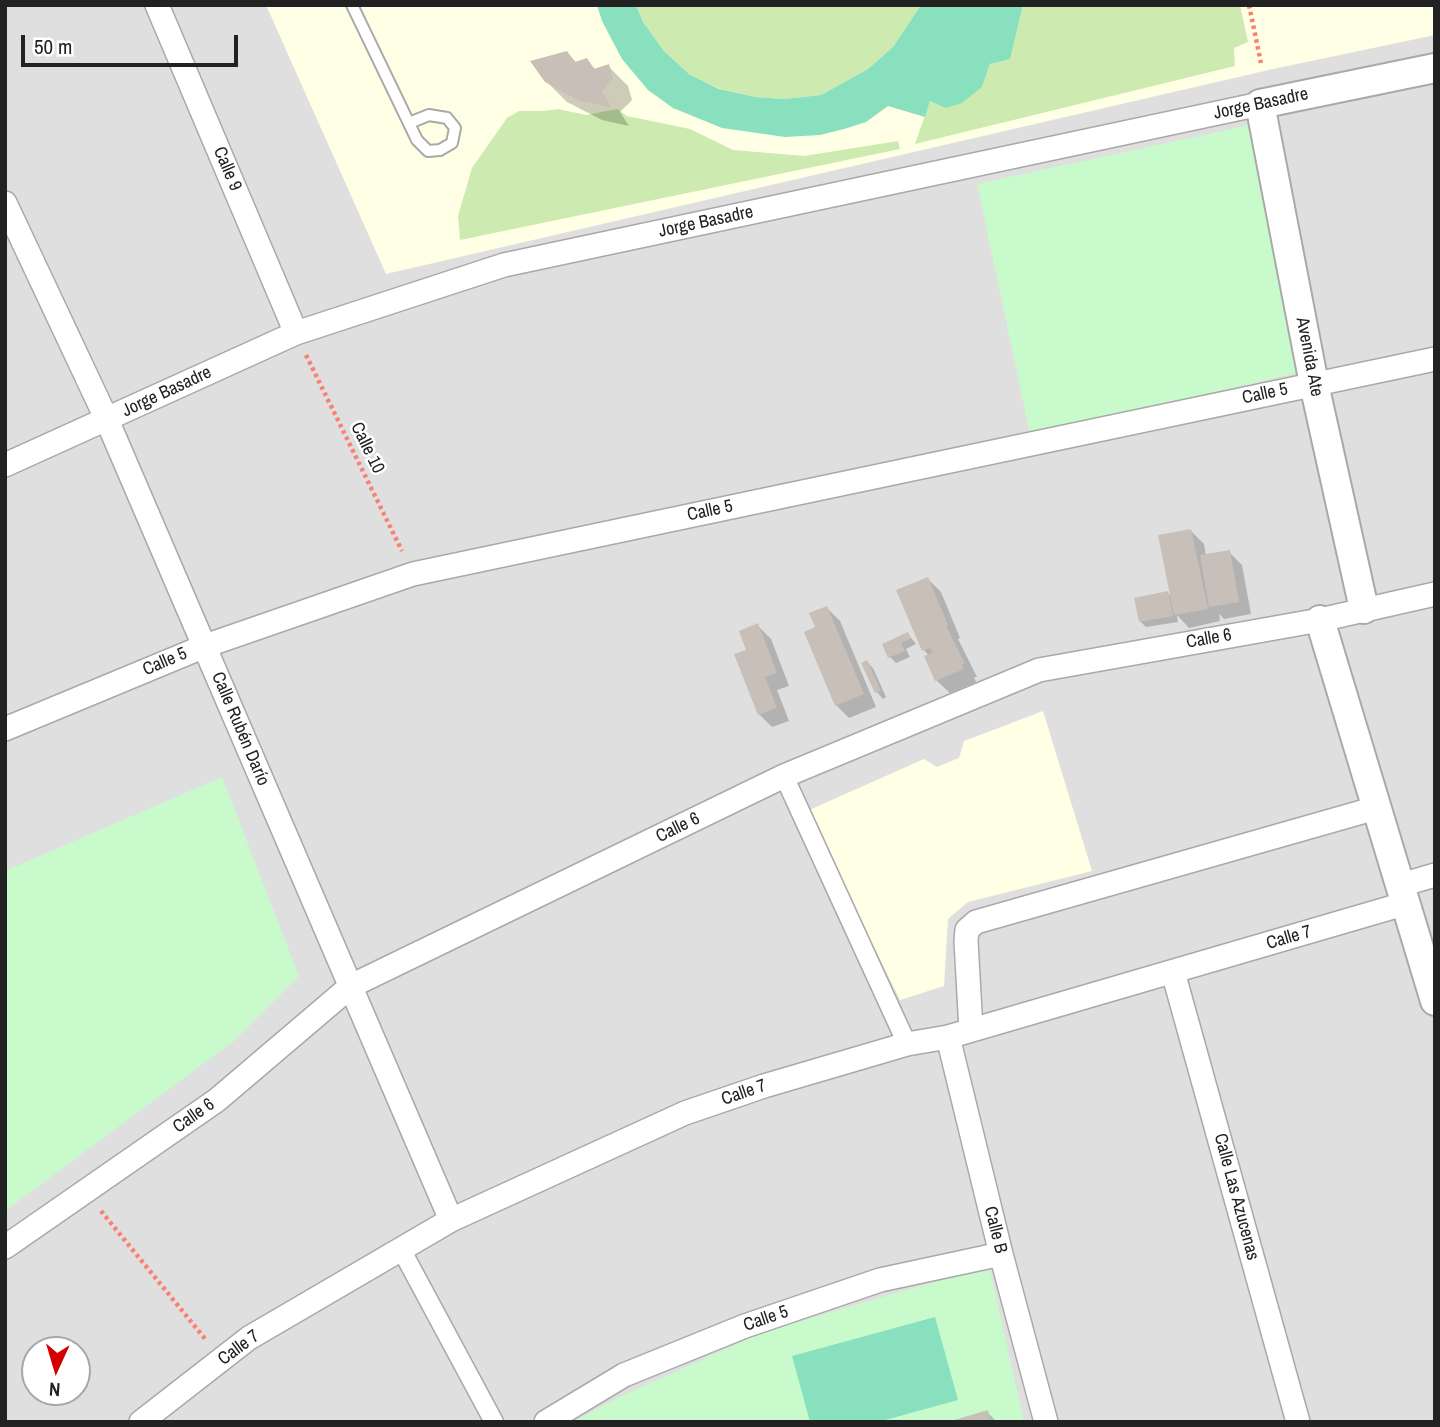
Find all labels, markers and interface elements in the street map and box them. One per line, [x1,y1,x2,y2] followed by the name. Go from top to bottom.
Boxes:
[24,21,242,65] scale bar
[34,32,72,61] text: 50 m
[1212,83,1310,125] street label: Jorge Basadre
[208,144,246,194] street label: Calle 9
[657,201,755,243] street label: Jorge Basadre
[1291,316,1327,398] street label: Avenida Ate
[119,362,215,422] street label: Jorge Basadre
[1240,379,1290,409] street label: Calle 5
[345,419,389,477] street label: Calle 10
[685,496,735,526] street label: Calle 5
[1185,624,1233,654] street label: Calle 6
[140,643,190,681] street label: Calle 5
[206,669,274,789] street label: Calle Rubén Darío
[653,808,703,848] street label: Calle 6
[1264,921,1314,955] street label: Calle 7
[719,1075,769,1111] street label: Calle 7
[169,1094,219,1138] street label: Calle 6
[1209,1131,1263,1263] street label: Calle Las Azucenas
[979,1204,1011,1256] street label: Calle B
[741,1301,791,1337] street label: Calle 5
[214,1326,264,1370] street label: Calle 7
[21,1336,91,1406] north arrow
[48,1377,61,1403] text: N

